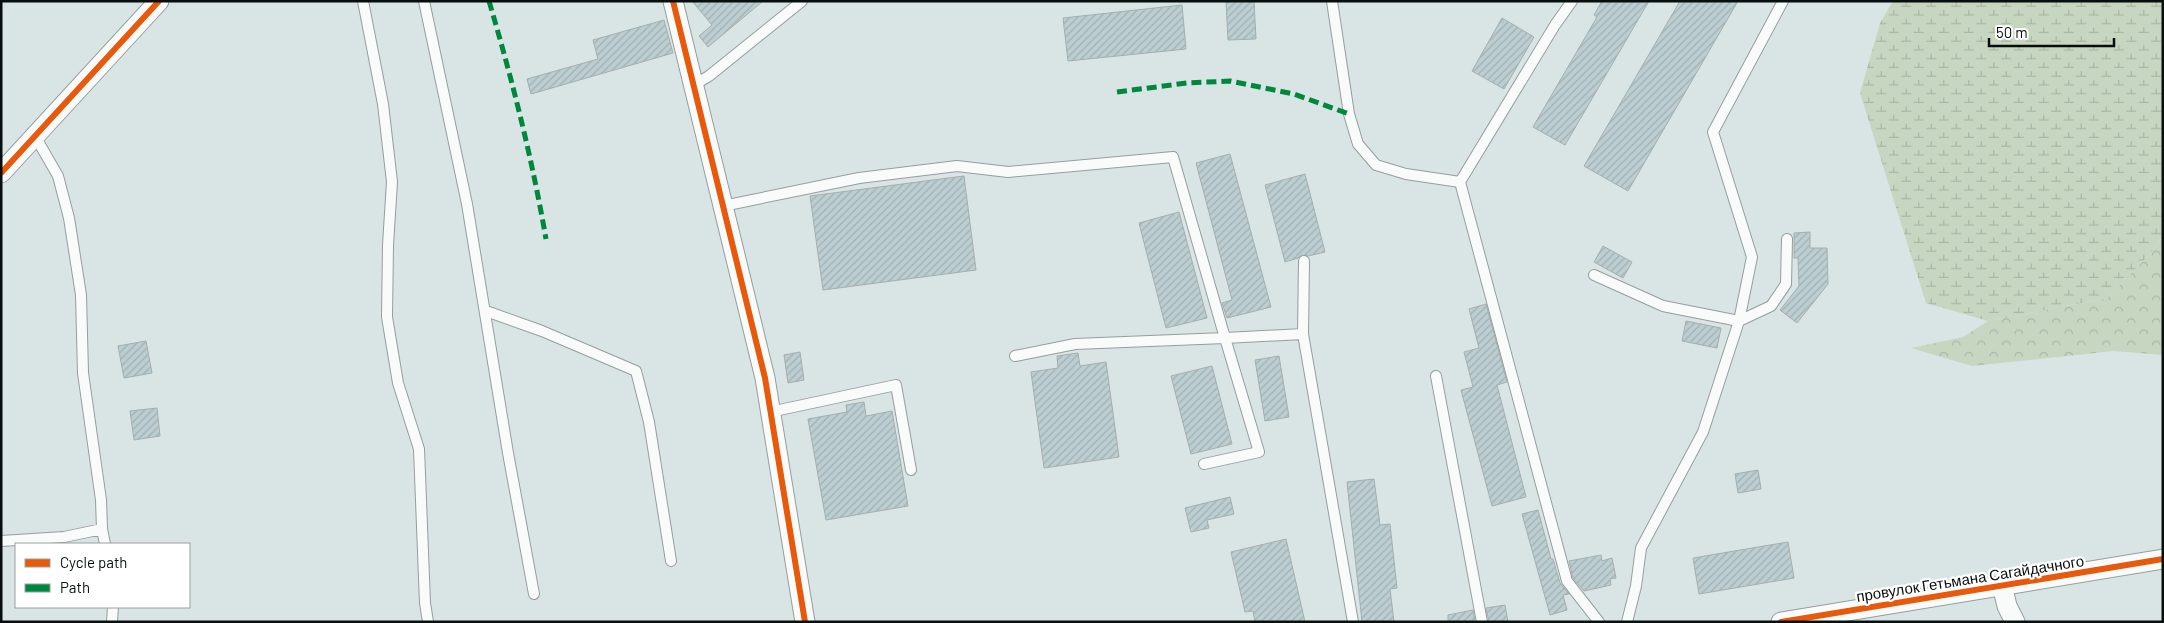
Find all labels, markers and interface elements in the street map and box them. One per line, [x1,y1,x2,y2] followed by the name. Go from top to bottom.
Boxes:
[1989,15,2114,47] scale bar
[1996,23,2028,41] text: 50 m
[15,543,190,608] legend
[1855,551,2085,605] street label: провулок Гетьмана Сагайдачного
[60,553,127,571] text: Cycle path
[60,578,90,596] text: Path

